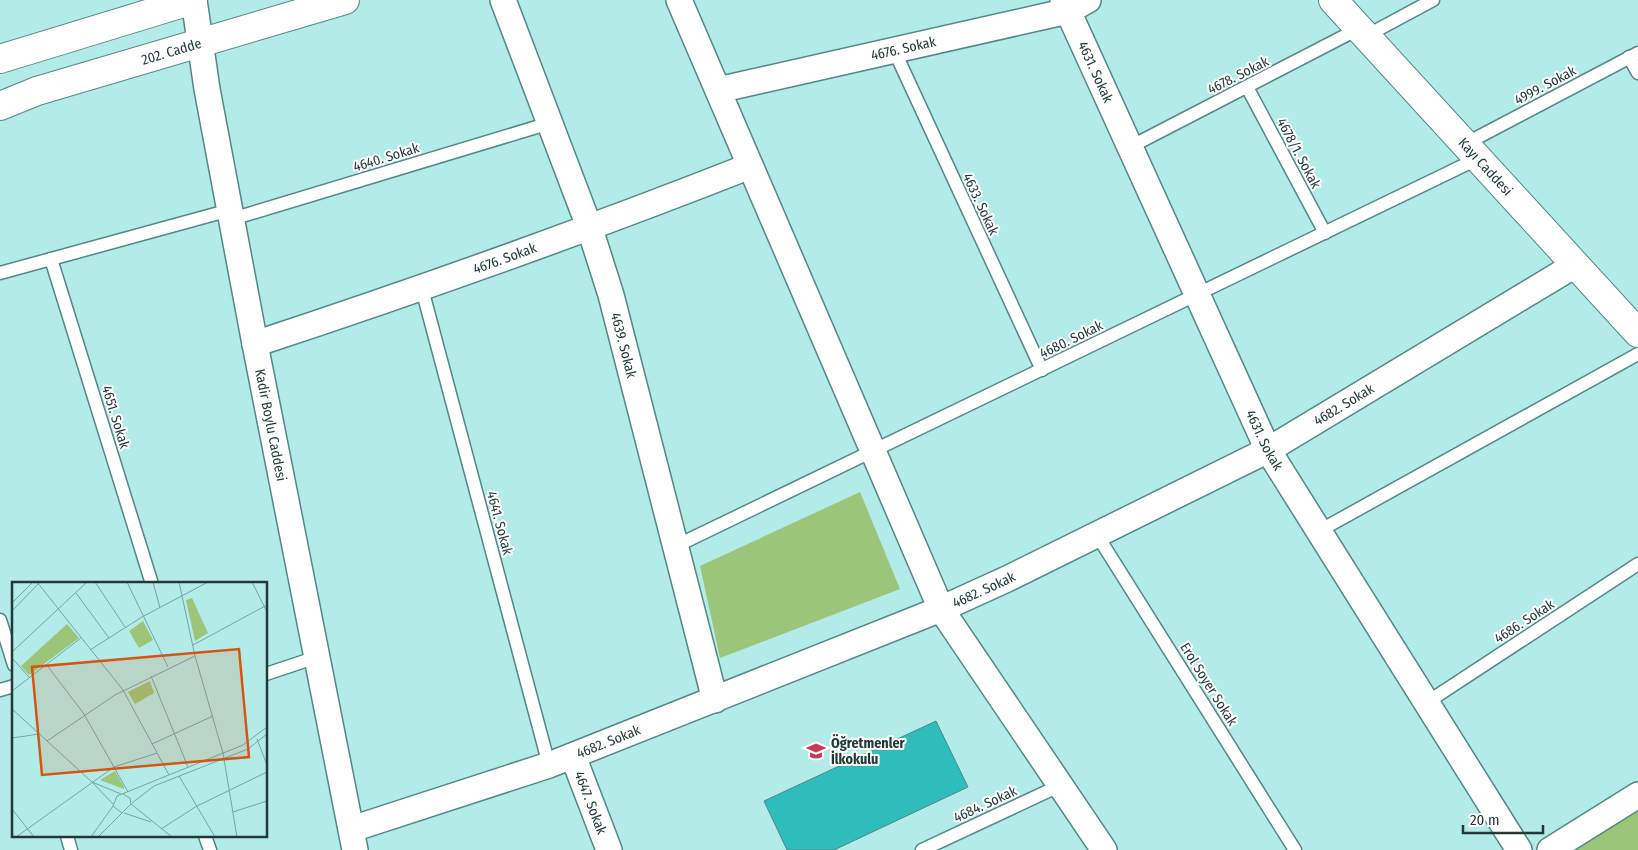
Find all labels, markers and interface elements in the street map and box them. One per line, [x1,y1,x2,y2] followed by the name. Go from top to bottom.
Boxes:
[869,33,938,64] street label: 4676. Sokak
[140,35,203,69] street label: 202. Cadde
[1074,39,1117,106] street label: 4631. Sokak
[1205,53,1272,98] street label: 4678. Sokak
[1512,62,1579,109] street label: 4999. Sokak
[1273,115,1324,192] street label: 4678/1. Sokak
[1455,135,1516,199] street label: Kayı Caddesi
[351,139,422,176] street label: 4640. Sokak
[959,170,1003,238] street label: 4633. Sokak
[471,239,539,278] street label: 4676. Sokak
[607,311,640,380] street label: 4639. Sokak
[1037,317,1106,362] street label: 4680. Sokak
[251,367,290,483] street label: Kadir Boylu Caddesi
[1311,380,1377,429] street label: 4682. Sokak
[98,384,133,451] street label: 4651. Sokak
[1242,407,1287,474] street label: 4631. Sokak
[483,489,516,557] street label: 4641. Sokak
[950,568,1019,612] street label: 4682. Sokak
[12,582,268,838] inset map
[1491,596,1558,647] street label: 4686. Sokak
[1176,640,1241,729] street label: Erol Soyer Sokak
[574,721,643,762] street label: 4682. Sokak
[831,734,906,768] place label: Öğretmenler İlkokulu
[805,740,827,762] school or university icon: Öğretmenler İlkokulu
[571,769,610,837] street label: 4647. Sokak
[951,782,1020,826] street label: 4684. Sokak
[1463,802,1543,834] scale bar
[1470,811,1500,829] text: 20 m

